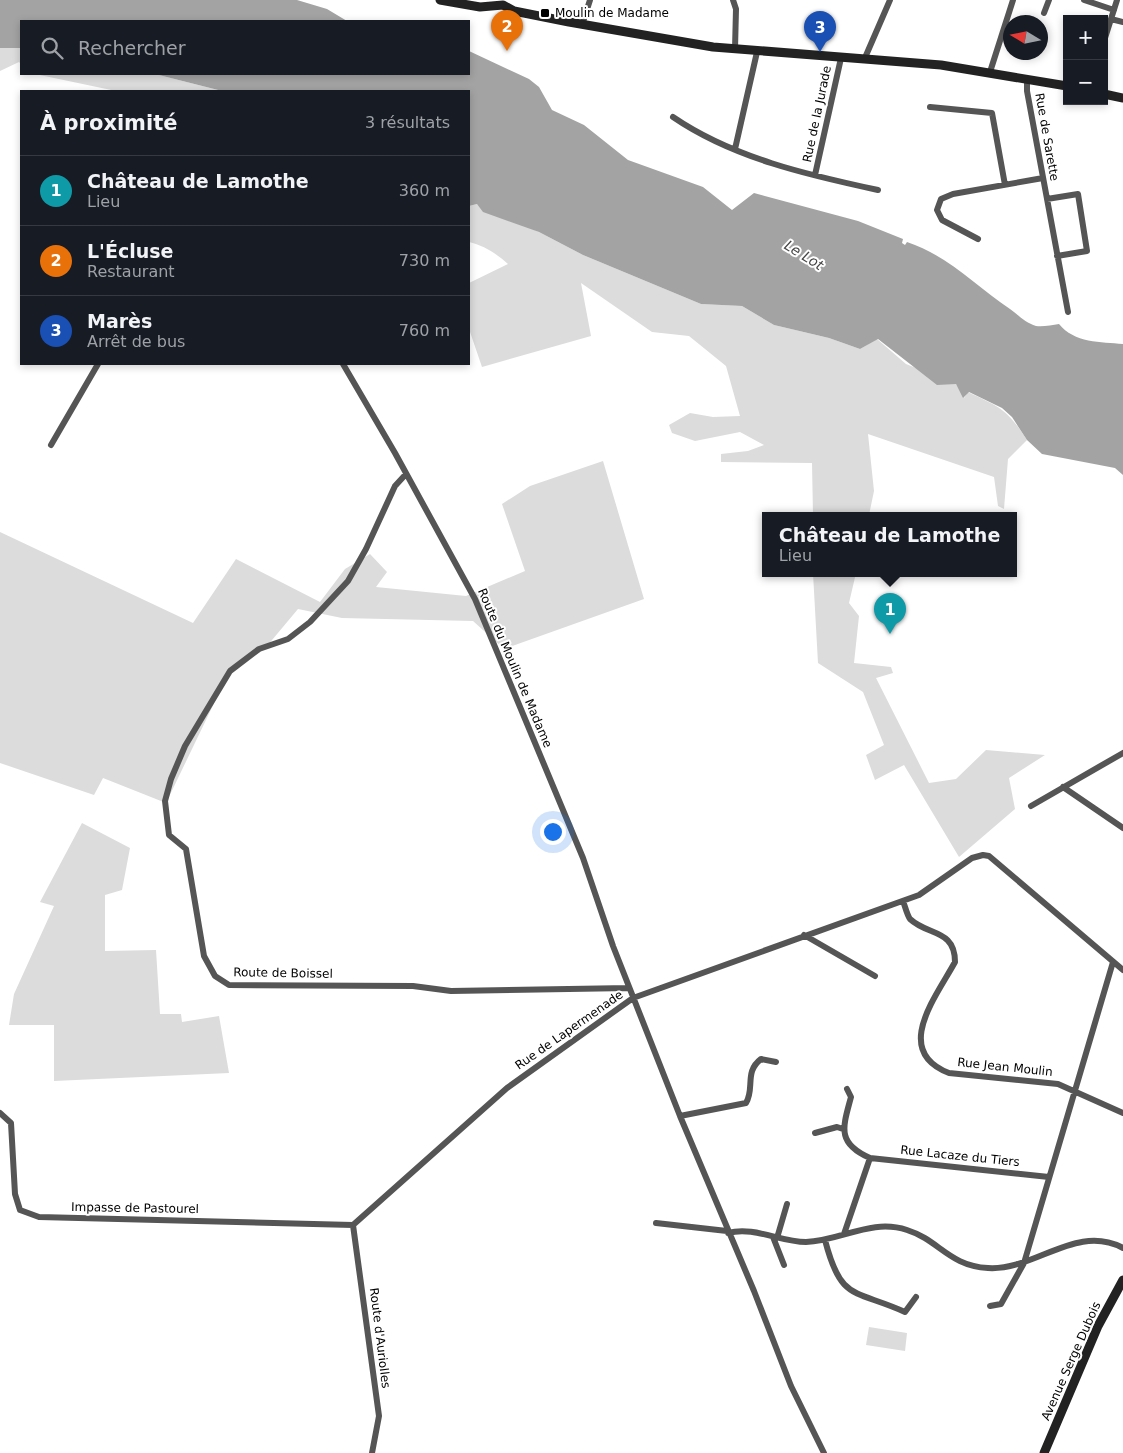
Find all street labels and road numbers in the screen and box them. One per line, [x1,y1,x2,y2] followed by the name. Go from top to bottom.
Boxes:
[800,64,834,164] street label: Rue de la Jurade
[1032,92,1062,182] street label: Rue de Sarette
[475,586,555,750] street label: Route du Moulin de Madame
[233,965,333,981] street label: Route de Boissel
[512,987,626,1073] street label: Rue de Lapermenade
[957,1055,1053,1079] street label: Rue Jean Moulin
[900,1143,1020,1169] street label: Rue Lacaze du Tiers
[71,1200,199,1216] street label: Impasse de Pastourel
[367,1287,393,1389] street label: Route d'Auriolles
[1039,1300,1103,1422] street label: Avenue Serge Dubois

